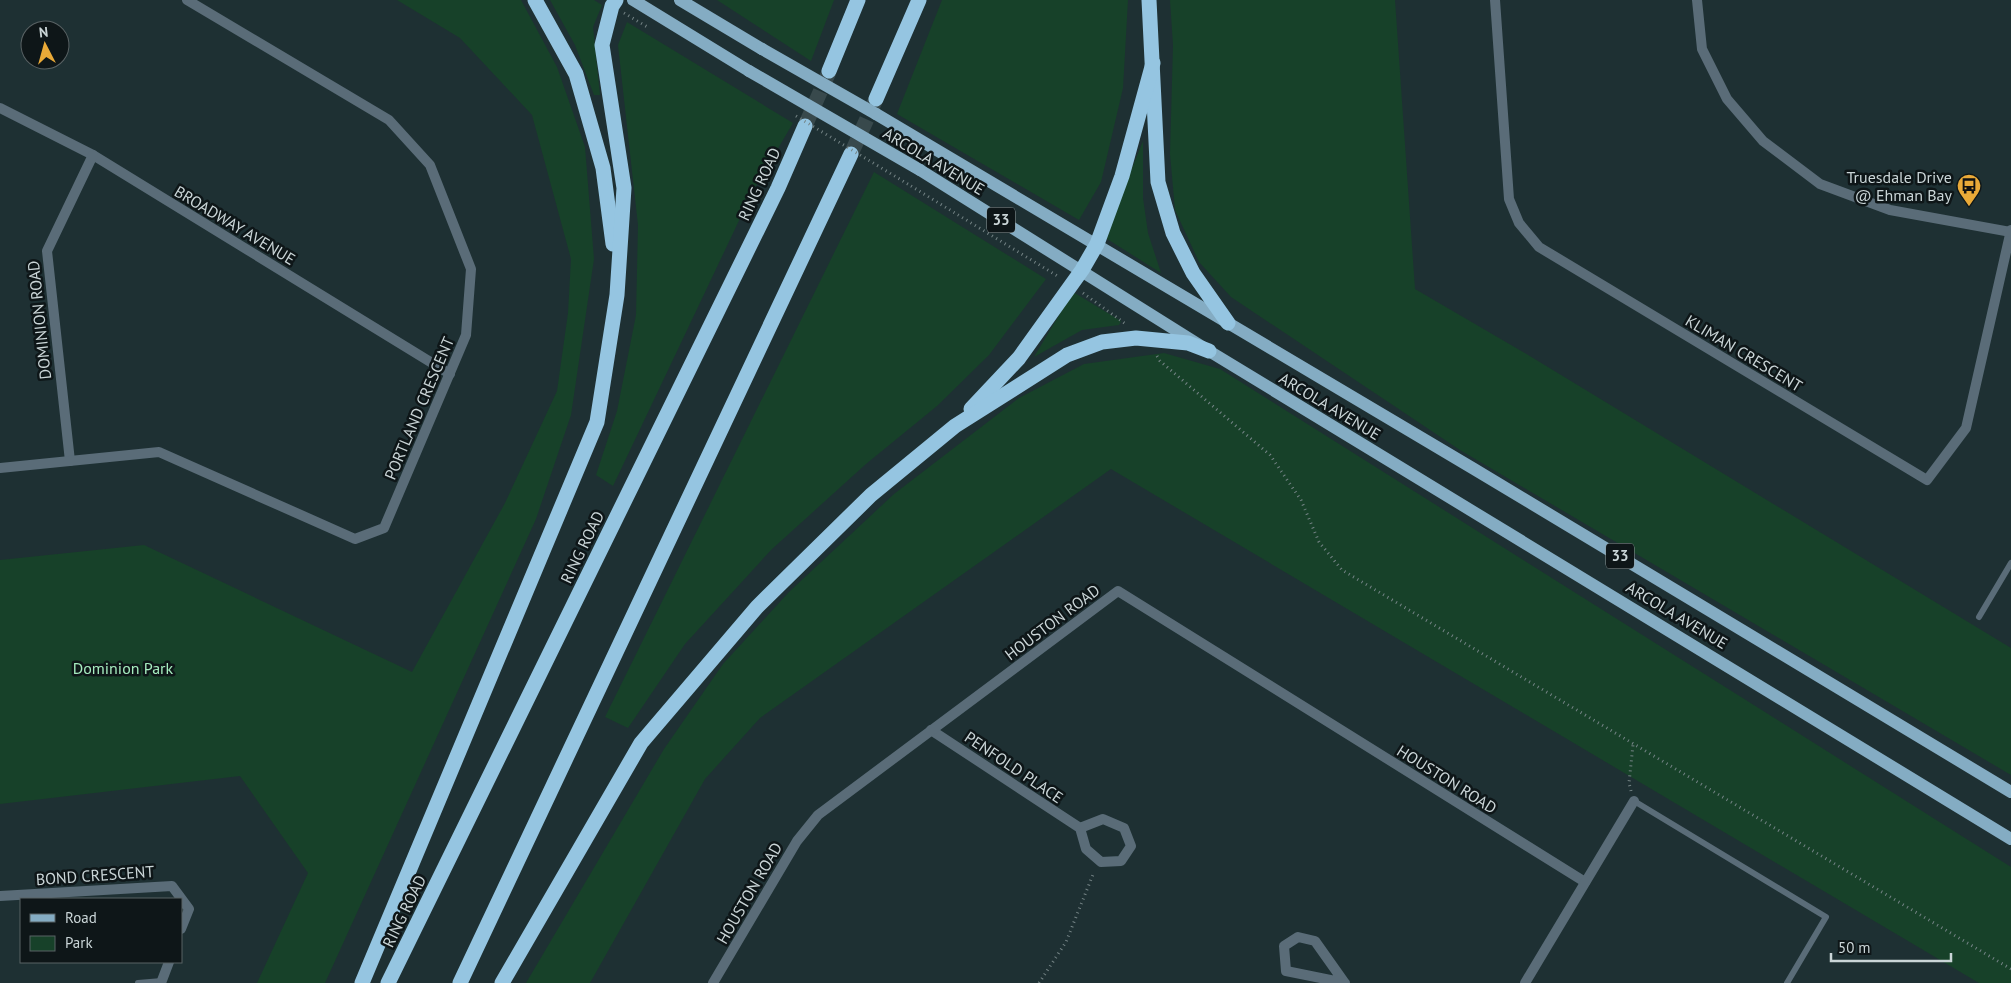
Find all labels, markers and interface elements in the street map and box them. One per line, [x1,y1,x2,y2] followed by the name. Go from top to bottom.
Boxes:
[20,20,70,70] north arrow
[38,23,49,42] text: N
[880,123,988,199] street label: ARCOLA AVENUE
[733,144,785,224] street label: RING ROAD
[1846,167,1953,205] place label: Truesdale Drive @ Ehman Bay
[1956,173,1982,207] bus stop icon: Truesdale Drive @ Ehman Bay
[171,181,299,269] street label: BROADWAY AVENUE
[987,208,1015,232] road number: 33
[23,260,55,380] street label: DOMINION ROAD
[1682,310,1806,396] street label: KLIMAN CRESCENT
[380,333,458,482] street label: PORTLAND CRESCENT
[1276,368,1384,444] street label: ARCOLA AVENUE
[556,507,608,587] street label: RING ROAD
[1606,544,1634,568] road number: 33
[1623,577,1731,653] street label: ARCOLA AVENUE
[1000,580,1104,664] street label: HOUSTON ROAD
[73,658,174,678] park label: Dominion Park
[961,727,1067,807] street label: PENFOLD PLACE
[1393,740,1501,818] street label: HOUSTON ROAD
[712,839,786,947] street label: HOUSTON ROAD
[35,861,155,889] street label: BOND CRESCENT
[378,871,430,951] street label: RING ROAD
[20,898,182,963] legend
[65,908,97,927] text: Road
[1831,930,1951,962] scale bar
[65,933,93,952] text: Park
[1838,938,1871,957] text: 50 m

